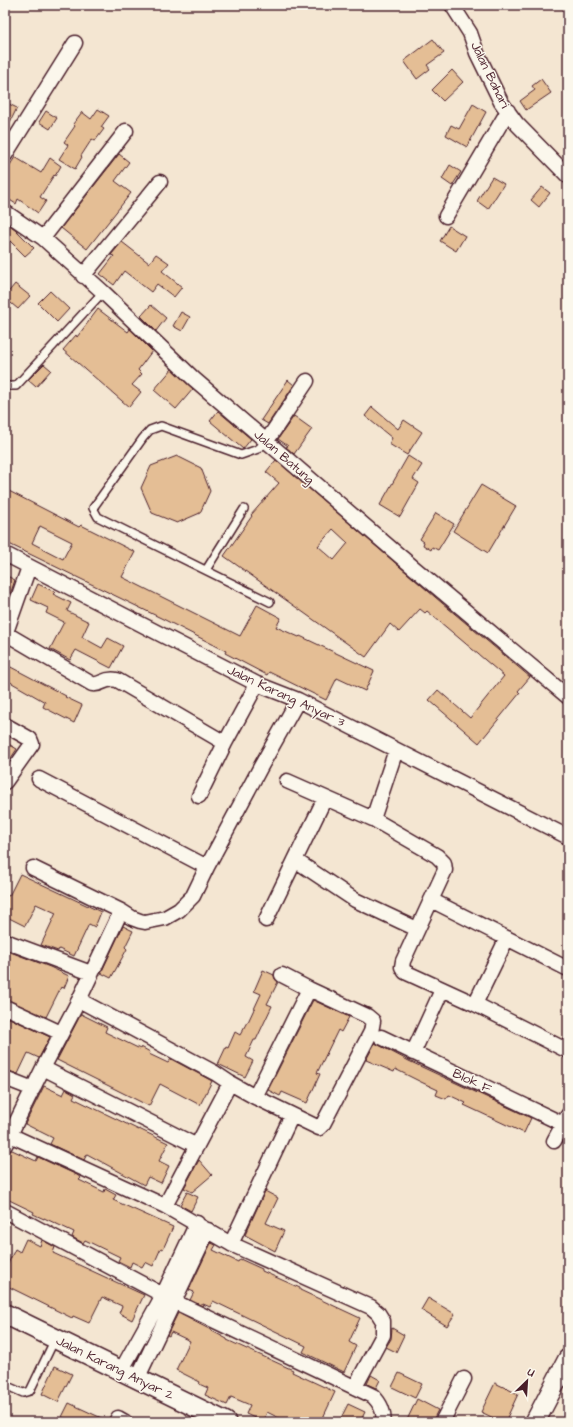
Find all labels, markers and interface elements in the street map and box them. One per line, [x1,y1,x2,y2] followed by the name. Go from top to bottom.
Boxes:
[466,39,514,111] street label: Jalan Bahari
[249,426,318,489] street label: Jalan Batung
[224,661,348,732] street label: Jalan Karang Anyar 3
[450,1064,494,1098] street label: Blok F
[53,1332,177,1405] street label: Jalan Karang Anyar 2
[507,1361,547,1401] north arrow
[524,1364,537,1380] text: U

